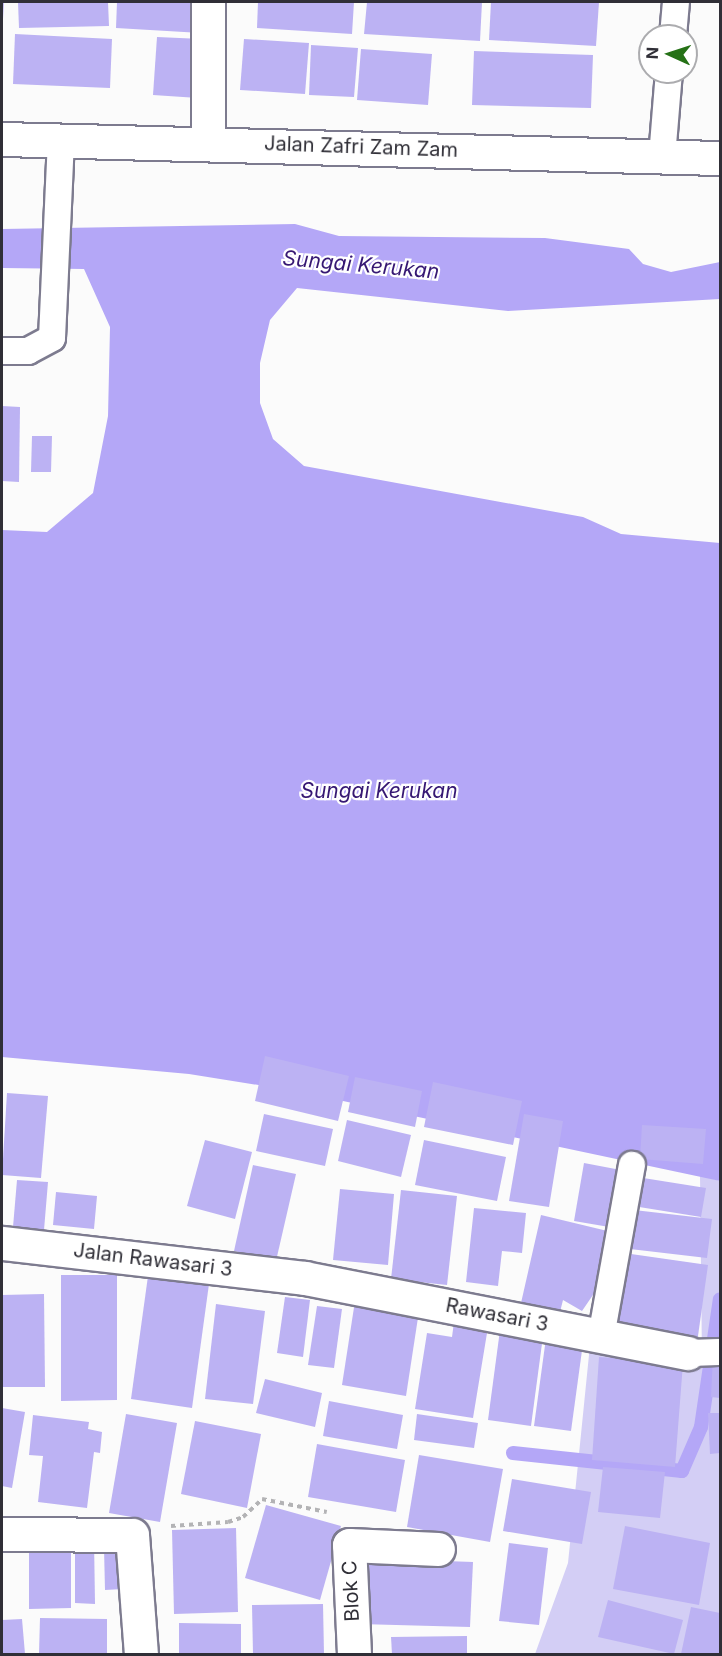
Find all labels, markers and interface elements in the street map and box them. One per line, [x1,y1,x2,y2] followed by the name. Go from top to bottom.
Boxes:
[638,24,698,84] north arrow
[642,47,662,60] text: N
[264,132,458,162] street label: Jalan Zafri Zam Zam
[282,246,440,284] water label: Sungai Kerukan
[300,778,458,804] water label: Sungai Kerukan
[72,1238,234,1282] street label: Jalan Rawasari 3
[444,1293,550,1337] street label: Rawasari 3
[337,1560,365,1622] street label: Blok C

